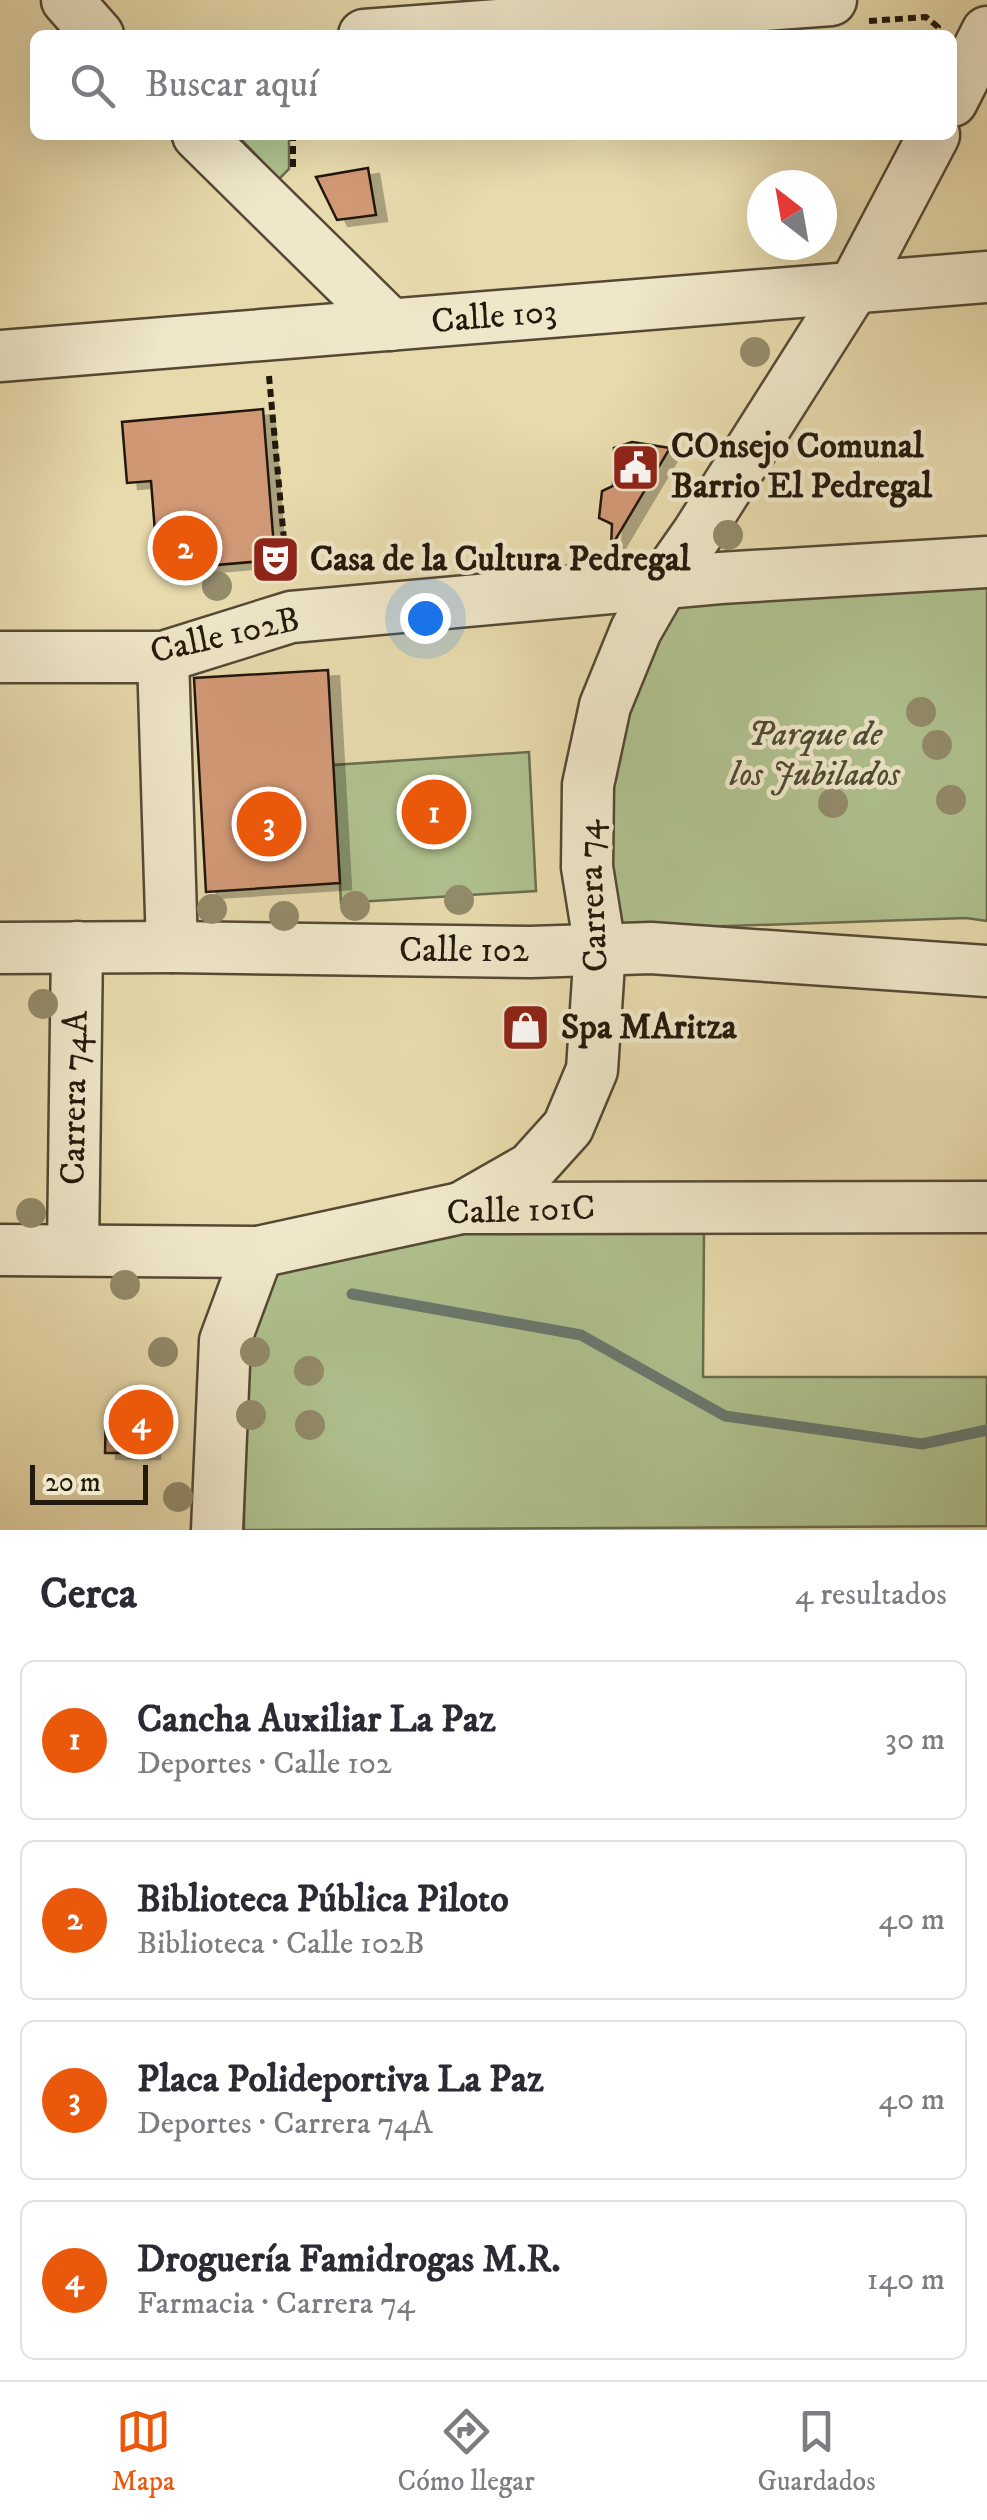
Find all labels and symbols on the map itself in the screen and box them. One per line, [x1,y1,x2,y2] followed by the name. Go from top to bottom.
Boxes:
[747,170,837,260] north arrow
[429,290,559,344] street label: Calle 103
[671,425,933,509] place label: COnsejo Comunal Barrio El Pedregal
[610,441,662,493] public building icon: COnsejo Comunal Barrio El Pedregal
[152,510,218,586] pin: 2
[249,534,301,586] theatre icon: Casa de la Cultura Pedregal
[310,538,691,582] place label: Casa de la Cultura Pedregal
[400,593,451,644] your location
[146,597,304,675] street label: Calle 102B
[729,713,901,797] park label: Parque de los Jubilados
[402,774,466,850] pin: 1
[236,786,302,862] pin: 3
[567,818,619,973] street label: Carrera 74
[399,929,529,973] street label: Calle 102
[500,1002,552,1054] shop icon: Spa MAritza
[561,1006,738,1050] place label: Spa MAritza
[51,1010,99,1186] street label: Carrera 74A
[446,1186,596,1236] street label: Calle 101C
[108,1384,174,1460] pin: 4
[30,1460,148,1504] scale bar

